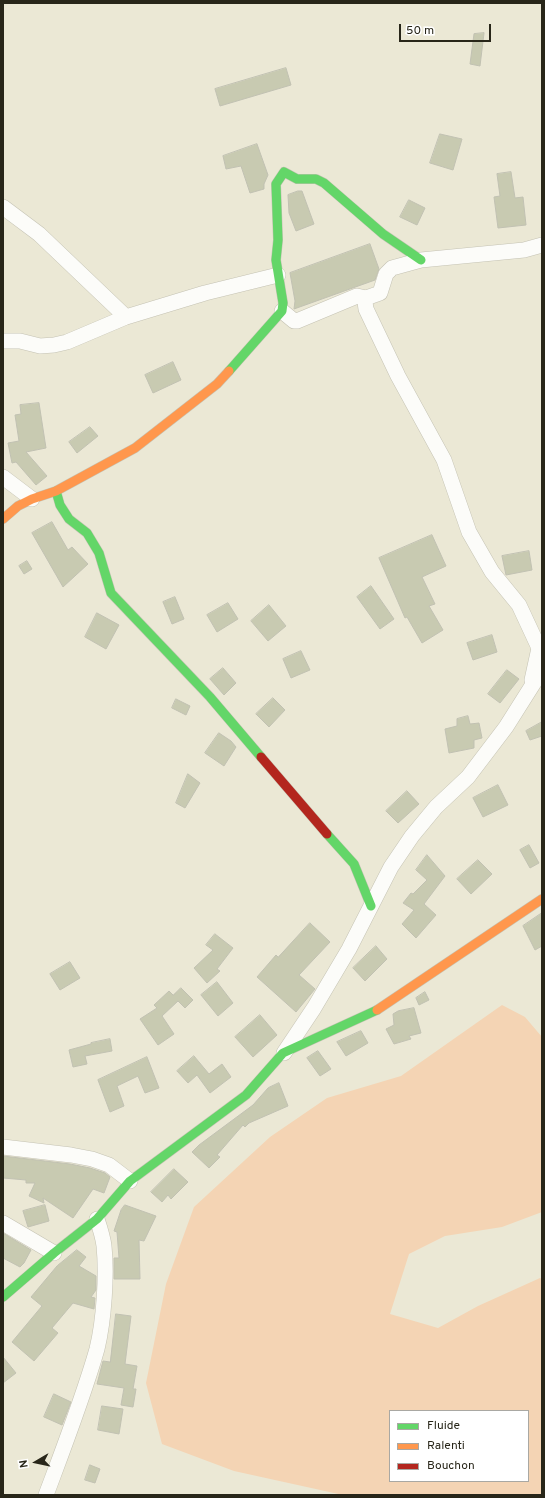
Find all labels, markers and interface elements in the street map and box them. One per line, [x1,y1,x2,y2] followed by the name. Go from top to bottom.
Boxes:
[401,16,493,42] scale bar
[406,23,434,39] text: 50 m
[389,1410,529,1482] legend
[427,1418,460,1434] text: Fluide
[427,1438,465,1454] text: Ralenti
[16,1442,56,1482] north arrow
[427,1458,475,1474] text: Bouchon
[17,1459,32,1469] text: N

